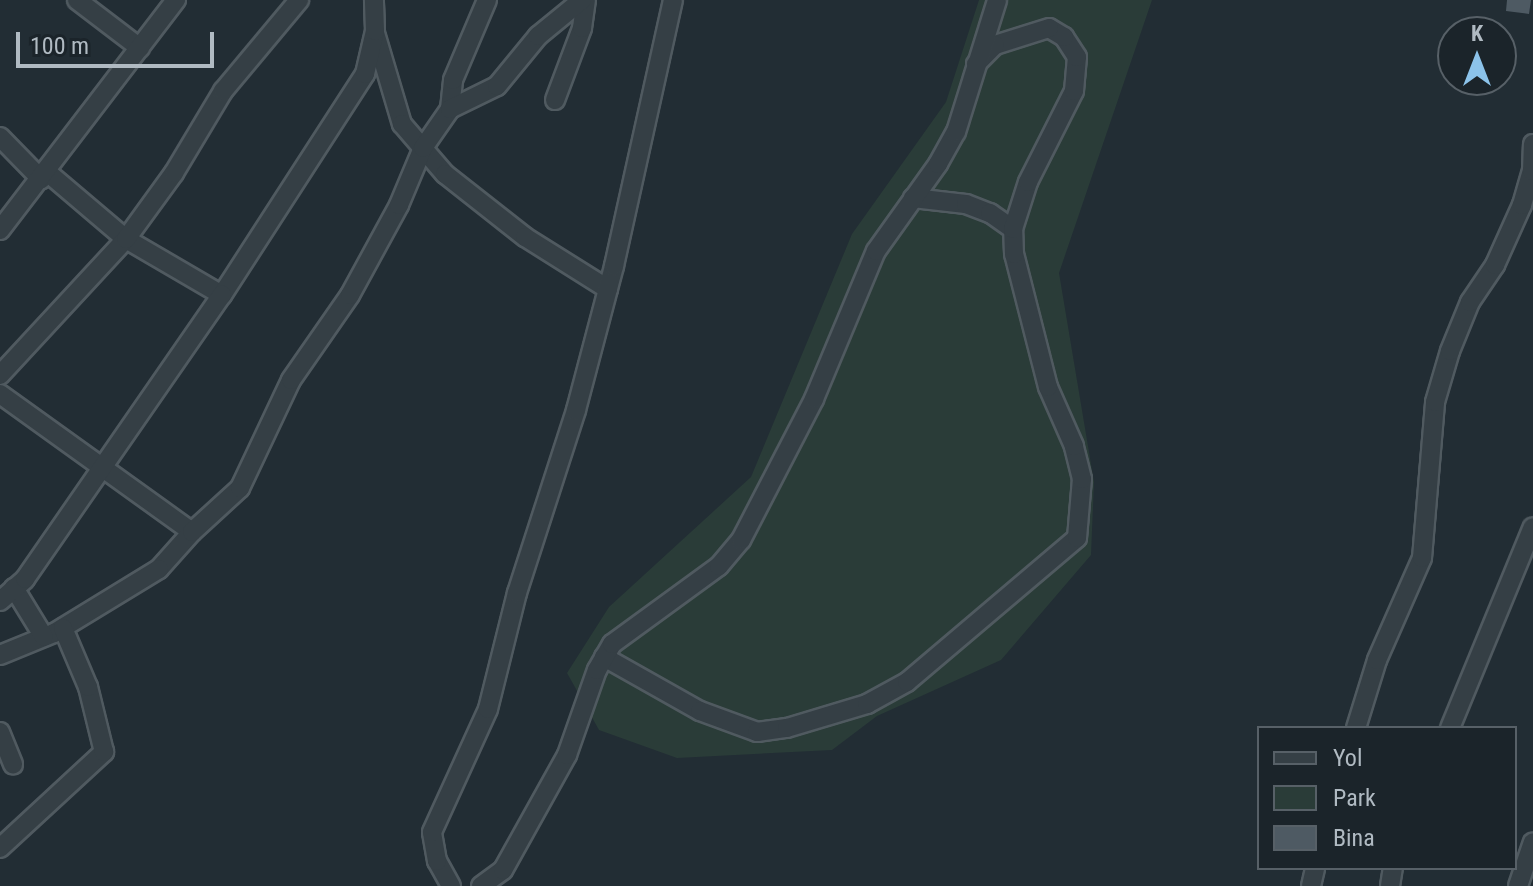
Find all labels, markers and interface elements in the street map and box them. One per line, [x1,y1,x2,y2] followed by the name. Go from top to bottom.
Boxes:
[20,16,218,66] scale bar
[1437,16,1517,96] north arrow
[1471,21,1483,46] text: K
[30,32,89,60] text: 100 m
[1257,726,1517,870] legend
[1333,744,1362,772] text: Yol
[1333,784,1376,812] text: Park
[1333,824,1375,852] text: Bina

